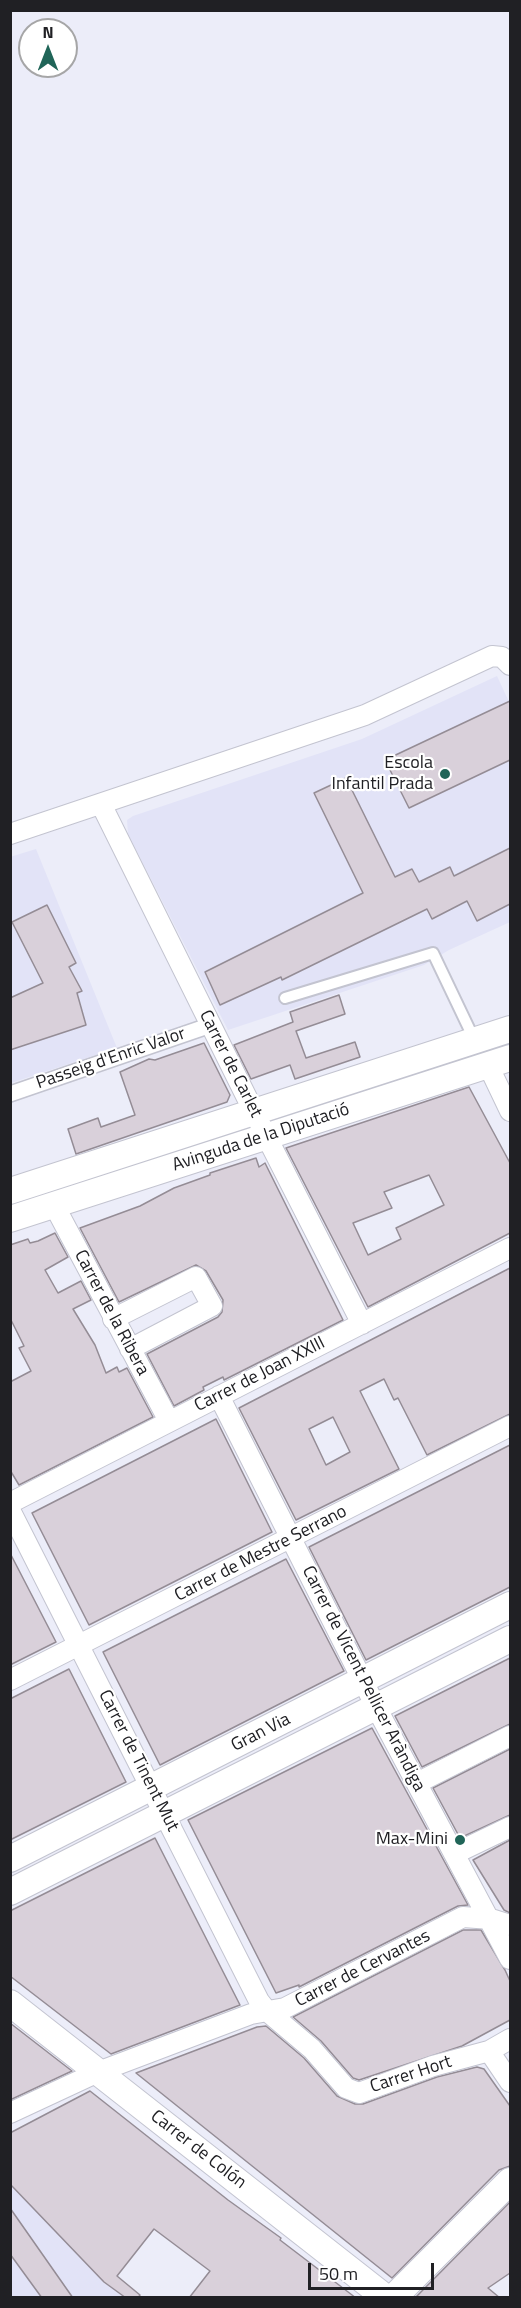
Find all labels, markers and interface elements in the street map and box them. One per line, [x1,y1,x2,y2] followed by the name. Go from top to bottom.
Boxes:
[18,18,78,78] north arrow
[42,20,54,44] text: N
[331,753,433,795] place label: Escola Infantil Prada
[438,767,452,781] marker: Escola Infantil Prada
[194,1007,266,1121] street label: Carrer de Carlet
[34,1023,188,1095] street label: Passeig d'Enric Valor
[170,1099,352,1177] street label: Avinguda de la Diputació
[69,1247,153,1379] street label: Carrer de la Ribera
[191,1333,329,1417] street label: Carrer de Joan XXIII
[171,1501,351,1607] street label: Carrer de Mestre Serrano
[297,1563,429,1795] street label: Carrer de Vicent Pellicer Aràndiga
[93,1687,183,1835] street label: Carrer de Tinent Mut
[228,1709,294,1757] street label: Gran Via
[376,1829,448,1851] place label: Max-Mini
[453,1833,467,1847] marker: Max-Mini
[292,1926,434,2012] street label: Carrer de Cervantes
[367,2052,455,2098] street label: Carrer Hort
[146,2106,250,2194] street label: Carrer de Colón
[311,2251,437,2289] scale bar
[319,2260,358,2287] text: 50 m

